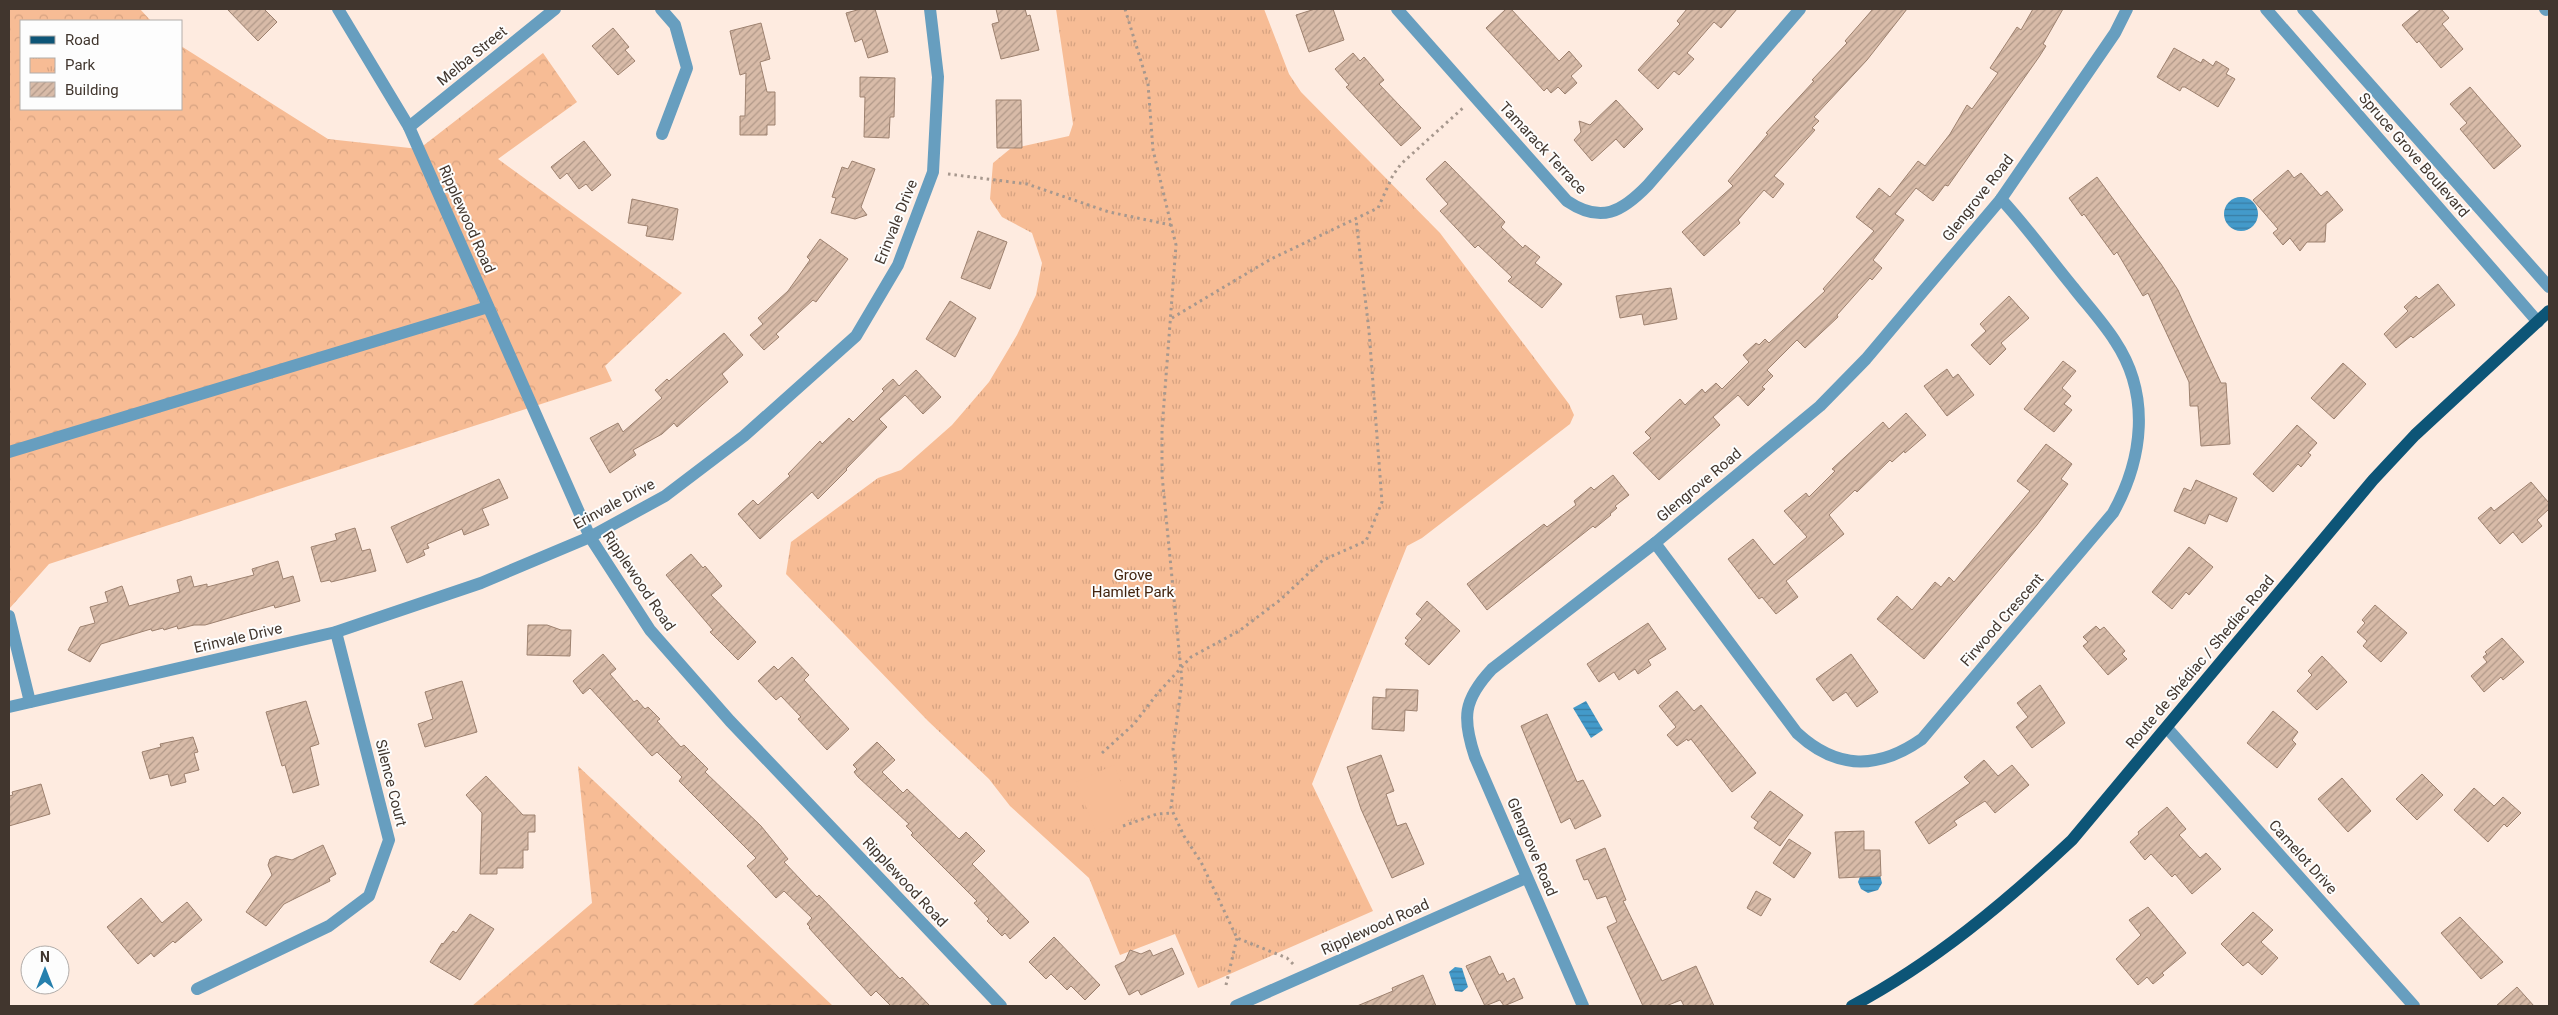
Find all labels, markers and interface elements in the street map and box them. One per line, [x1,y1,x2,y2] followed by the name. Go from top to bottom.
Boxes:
[20,20,182,110] legend
[433,22,511,90] street label: Melba Street
[65,31,99,49] text: Road
[65,56,96,74] text: Park
[65,81,119,99] text: Building
[2355,89,2473,221] street label: Spruce Grove Boulevard
[1496,98,1590,198] street label: Tamarack Terrace
[1939,151,2017,245] street label: Glengrove Road
[435,162,499,276] street label: Ripplewood Road
[871,177,921,267] street label: Erinvale Drive
[1653,444,1745,526] street label: Glengrove Road
[570,475,658,533] street label: Erinvale Drive
[599,528,679,634] street label: Ripplewood Road
[1092,566,1175,601] park label: Grove Hamlet Park
[1957,570,2047,670] street label: Firwood Crescent
[2122,572,2278,752] street label: Route de Shédiac / Shediac Road
[192,619,284,657] street label: Erinvale Drive
[372,738,411,828] street label: Silence Court
[1503,795,1561,899] street label: Glengrove Road
[2265,816,2341,898] street label: Camelot Drive
[859,833,951,931] street label: Ripplewood Road
[1318,895,1432,959] street label: Ripplewood Road
[20,945,70,995] north arrow
[40,949,50,965] text: N

